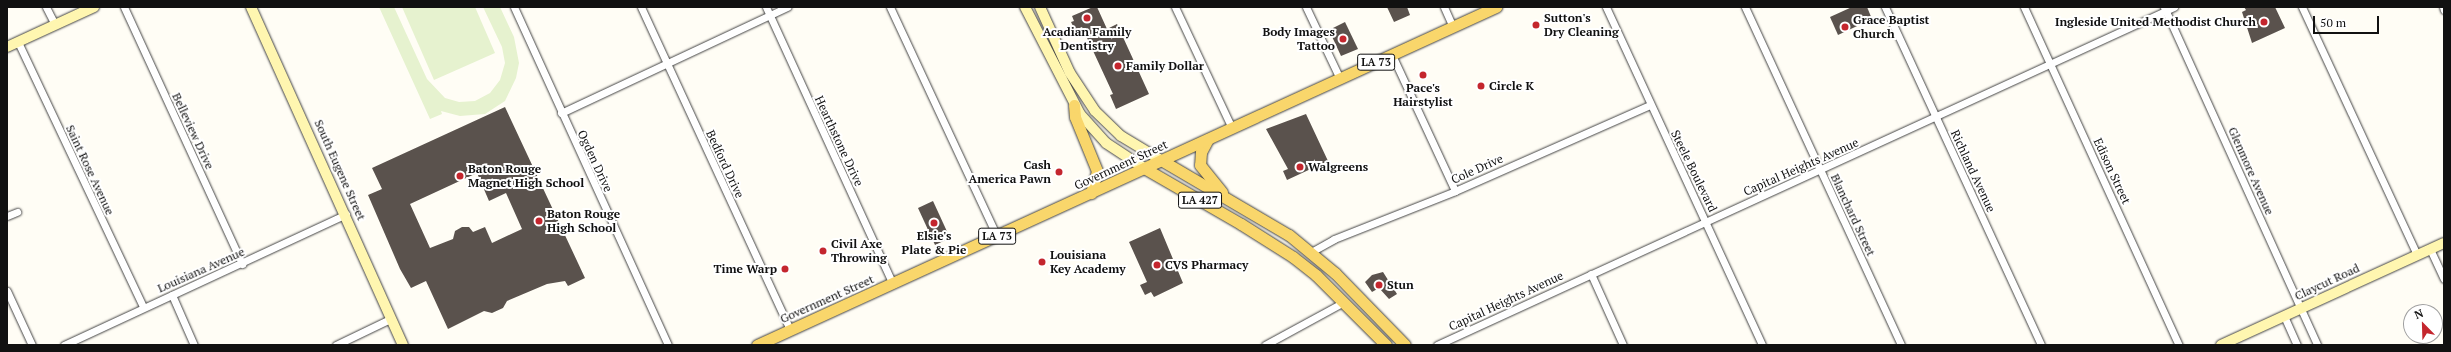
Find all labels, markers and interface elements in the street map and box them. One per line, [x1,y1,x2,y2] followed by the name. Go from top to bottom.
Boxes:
[2315,8,2381,34] scale bar
[1544,11,1619,39] place label: Sutton's Dry Cleaning
[1082,13,1092,23] marker: Acadian Family Dentistry
[1853,13,1929,41] place label: Grace Baptist Church
[2055,15,2256,29] place label: Ingleside United Methodist Church
[2320,15,2346,30] text: 50 m
[2259,17,2269,27] marker: Ingleside United Methodist Church
[1531,20,1541,30] marker: Sutton's Dry Cleaning
[1840,22,1850,32] marker: Grace Baptist Church
[1043,25,1131,53] place label: Acadian Family Dentistry
[1262,25,1335,53] place label: Body Images Tattoo
[1338,34,1348,44] marker: Body Images Tattoo
[1357,53,1395,71] road number: LA 73
[1126,59,1204,73] place label: Family Dollar
[1113,61,1123,71] marker: Family Dollar
[1418,70,1428,80] marker: Pace's Hairstylist
[1489,79,1534,93] place label: Circle K
[1393,81,1453,109] place label: Pace's Hairstylist
[1476,81,1486,91] marker: Circle K
[169,91,217,171] street label: Belleview Drive
[812,94,866,188] street label: Hearthstone Drive
[311,117,369,223] street label: South Eugene Street
[63,123,117,217] street label: Saint Rose Avenue
[2225,125,2277,217] street label: Glenmore Avenue
[1948,127,1998,215] street label: Richland Avenue
[574,128,616,194] street label: Ogden Drive
[703,128,747,200] street label: Bedford Drive
[1668,128,1720,214] street label: Steele Boulevard
[1741,135,1861,199] street label: Capital Heights Avenue
[2090,136,2134,206] street label: Edison Street
[1072,137,1170,193] street label: Government Street
[1449,151,1505,187] street label: Cole Drive
[968,158,1051,186] place label: Cash America Pawn
[1308,160,1368,174] place label: Walgreens
[468,162,584,190] place label: Baton Rouge Magnet High School
[1295,162,1305,172] marker: Walgreens
[1054,167,1064,177] marker: Cash America Pawn
[455,171,465,181] marker: Baton Rouge Magnet High School
[1828,172,1878,258] street label: Blanchard Street
[1177,191,1223,209] road number: LA 427
[547,207,620,235] place label: Baton Rouge High School
[534,216,544,226] marker: Baton Rouge High School
[929,218,939,228] marker: Elsie's Plate & Pie
[978,227,1016,245] road number: LA 73
[902,229,966,257] place label: Elsie's Plate & Pie
[831,237,887,265] place label: Civil Axe Throwing
[155,244,247,296] street label: Louisiana Avenue
[818,246,828,256] marker: Civil Axe Throwing
[1050,248,1126,276] place label: Louisiana Key Academy
[1037,257,1047,267] marker: Louisiana Key Academy
[1165,258,1248,272] place label: CVS Pharmacy
[1152,260,1162,270] marker: CVS Pharmacy
[2292,261,2362,303] street label: Claycut Road
[714,262,777,276] place label: Time Warp
[780,264,790,274] marker: Time Warp
[1446,268,1566,334] street label: Capital Heights Avenue
[778,272,876,326] street label: Government Street
[1387,278,1414,292] place label: Stun
[1374,280,1384,290] marker: Stun
[2403,304,2443,344] north arrow
[2412,306,2425,322] text: N

